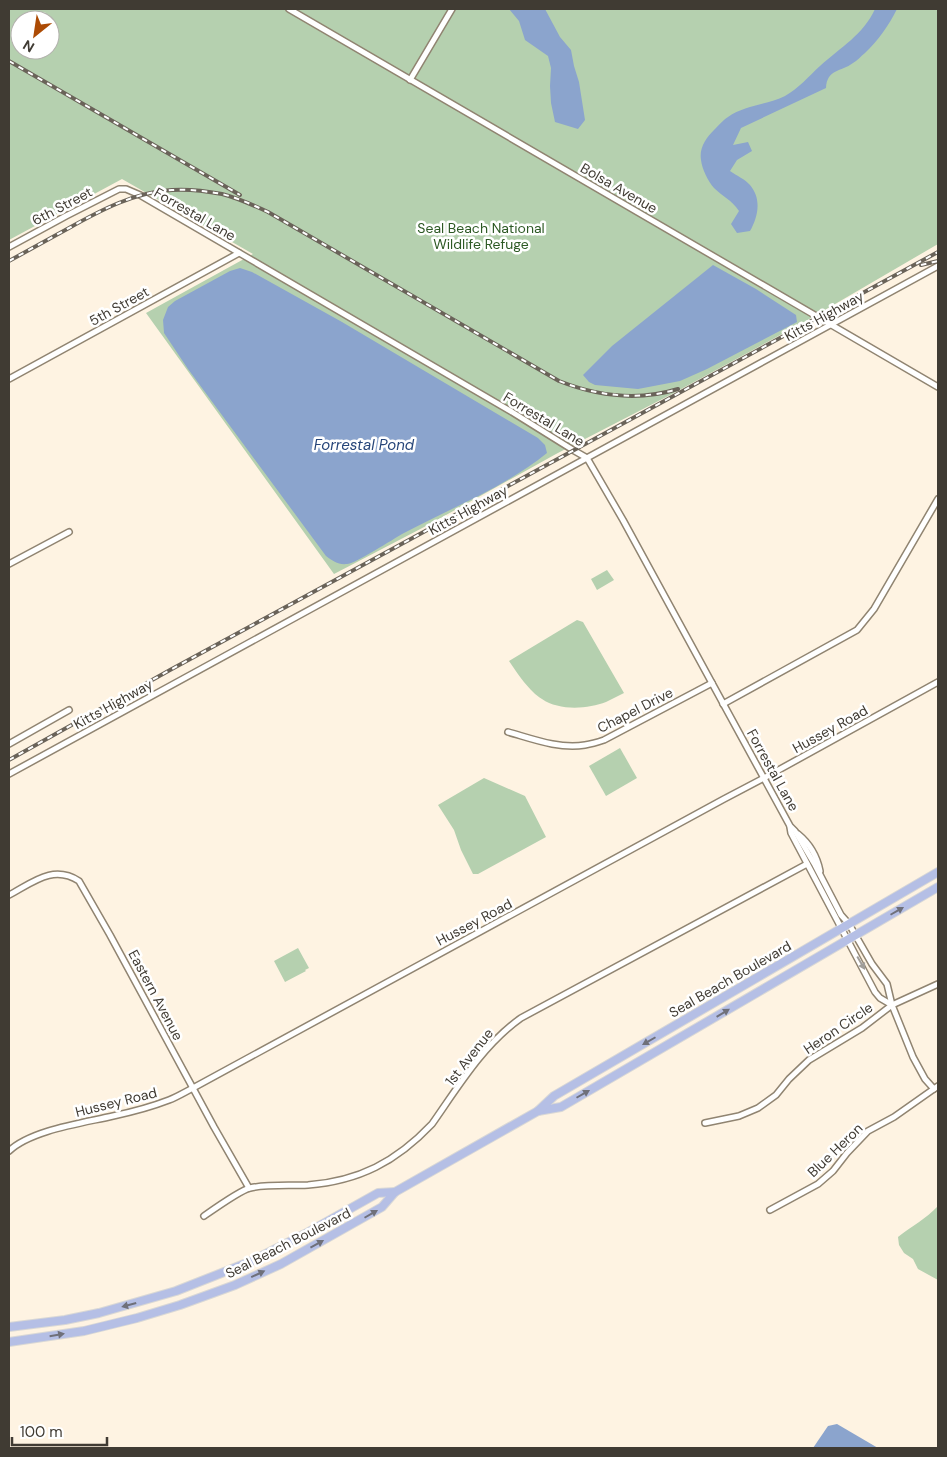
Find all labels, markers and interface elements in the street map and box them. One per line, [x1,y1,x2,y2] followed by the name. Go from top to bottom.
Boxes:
[10,10,60,60] north arrow
[20,36,37,57] text: N
[577,159,661,217] street label: Bolsa Avenue
[29,183,95,229] street label: 6th Street
[151,183,239,245] street label: Forrestal Lane
[417,219,545,253] park label: Seal Beach National Wildlife Refuge
[86,282,152,330] street label: 5th Street
[781,287,867,345] street label: Kitts Highway
[500,388,588,450] street label: Forrestal Lane
[314,435,415,455] water label: Forrestal Pond
[425,481,511,539] street label: Kitts Highway
[70,675,156,733] street label: Kitts Highway
[594,683,676,737] street label: Chapel Drive
[789,701,871,757] street label: Hussey Road
[743,726,803,814] street label: Forrestal Lane
[433,894,515,950] street label: Hussey Road
[891,906,904,915] one-way arrow
[666,937,794,1021] street label: Seal Beach Boulevard
[125,947,187,1043] street label: Eastern Avenue
[857,956,865,971] one-way arrow
[800,998,876,1058] street label: Heron Circle
[716,1009,731,1017] one-way arrow
[441,1025,497,1089] street label: 1st Avenue
[643,1037,656,1046] one-way arrow
[73,1083,159,1121] street label: Hussey Road
[576,1090,589,1099] one-way arrow
[804,1119,866,1181] street label: Blue Heron
[222,1204,354,1282] street label: Seal Beach Boulevard
[364,1209,377,1218] one-way arrow
[310,1240,324,1248] one-way arrow
[251,1270,265,1278] one-way arrow
[121,1301,136,1309] one-way arrow
[49,1331,65,1339] one-way arrow
[12,1414,108,1446] scale bar
[20,1422,63,1442] text: 100 m

